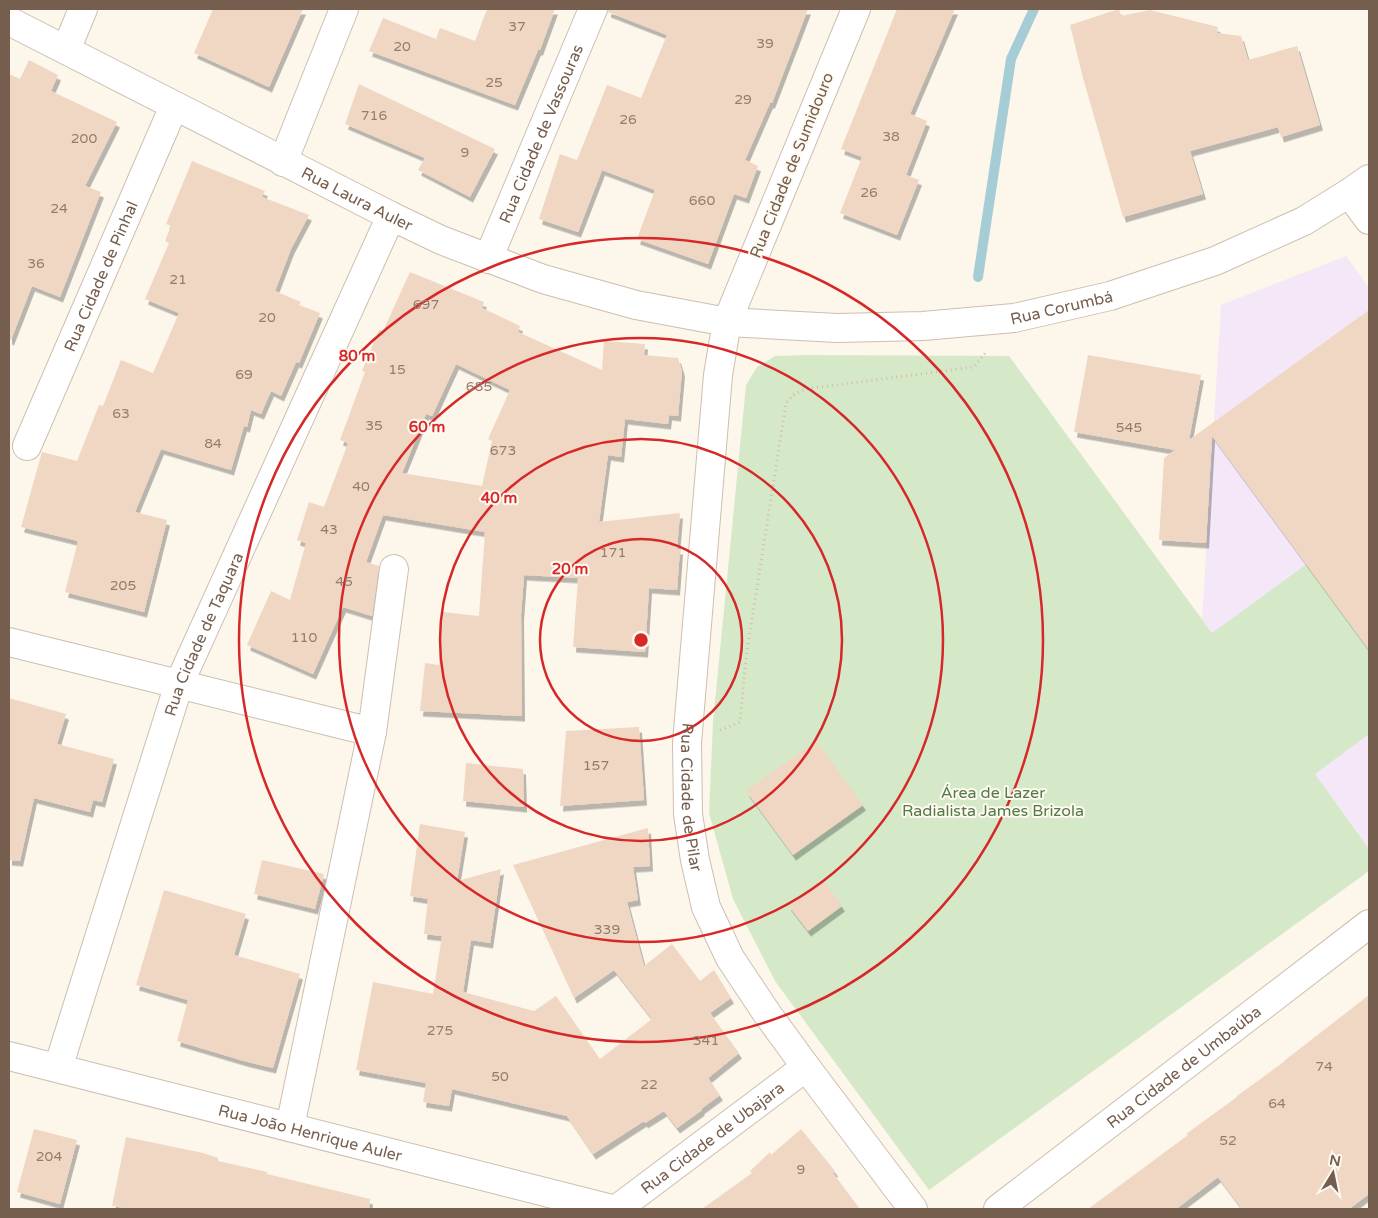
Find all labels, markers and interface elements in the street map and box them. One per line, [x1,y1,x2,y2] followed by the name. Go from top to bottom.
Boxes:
[508,18,526,35] house number: 37
[756,35,774,52] house number: 39
[393,38,411,55] house number: 20
[495,42,588,226] street label: Rua Cidade de Vassouras
[745,70,838,261] street label: Rua Cidade de Sumidouro
[485,74,503,91] house number: 25
[734,91,752,108] house number: 29
[361,107,387,124] house number: 716
[619,111,637,128] house number: 26
[882,128,900,145] house number: 38
[71,130,97,147] house number: 200
[461,144,469,161] house number: 9
[298,163,417,236] street label: Rua Laura Auler
[860,184,878,201] house number: 26
[689,192,715,209] house number: 660
[60,198,143,355] street label: Rua Cidade de Pinhal
[50,200,68,217] house number: 24
[27,255,45,272] house number: 36
[169,271,187,288] house number: 21
[1009,287,1115,330] street label: Rua Corumbá
[413,296,439,313] house number: 697
[258,309,276,326] house number: 20
[339,347,375,365] text: 80 m
[388,361,406,378] house number: 15
[235,366,253,383] house number: 69
[466,378,492,395] house number: 685
[112,405,130,422] house number: 63
[365,417,383,434] house number: 35
[409,418,445,436] text: 60 m
[1116,419,1142,436] house number: 545
[204,435,222,452] house number: 84
[490,442,516,459] house number: 673
[352,478,370,495] house number: 40
[481,489,517,507] text: 40 m
[320,521,338,538] house number: 43
[600,544,626,561] house number: 171
[161,549,248,719] street label: Rua Cidade de Taquara
[552,560,588,578] text: 20 m
[335,573,353,590] house number: 45
[110,577,136,594] house number: 205
[291,629,317,646] house number: 110
[632,631,650,649] centre of rings
[676,722,707,874] street label: Rua Cidade de Pilar
[583,757,609,774] house number: 157
[902,783,1084,821] park label: Área de Lazer Radialista James Brizola
[594,921,620,938] house number: 339
[1103,1002,1265,1133] street label: Rua Cidade de Umbaúba
[427,1022,453,1039] house number: 275
[693,1032,719,1049] house number: 341
[1315,1058,1333,1075] house number: 74
[491,1068,509,1085] house number: 50
[640,1076,658,1093] house number: 22
[637,1078,788,1199] street label: Rua Cidade de Ubajara
[1268,1095,1286,1112] house number: 64
[216,1101,405,1167] street label: Rua João Henrique Auler
[1219,1132,1237,1149] house number: 52
[36,1148,62,1165] house number: 204
[1308,1148,1358,1198] north arrow
[1328,1151,1342,1170] text: N
[797,1161,805,1178] house number: 9

